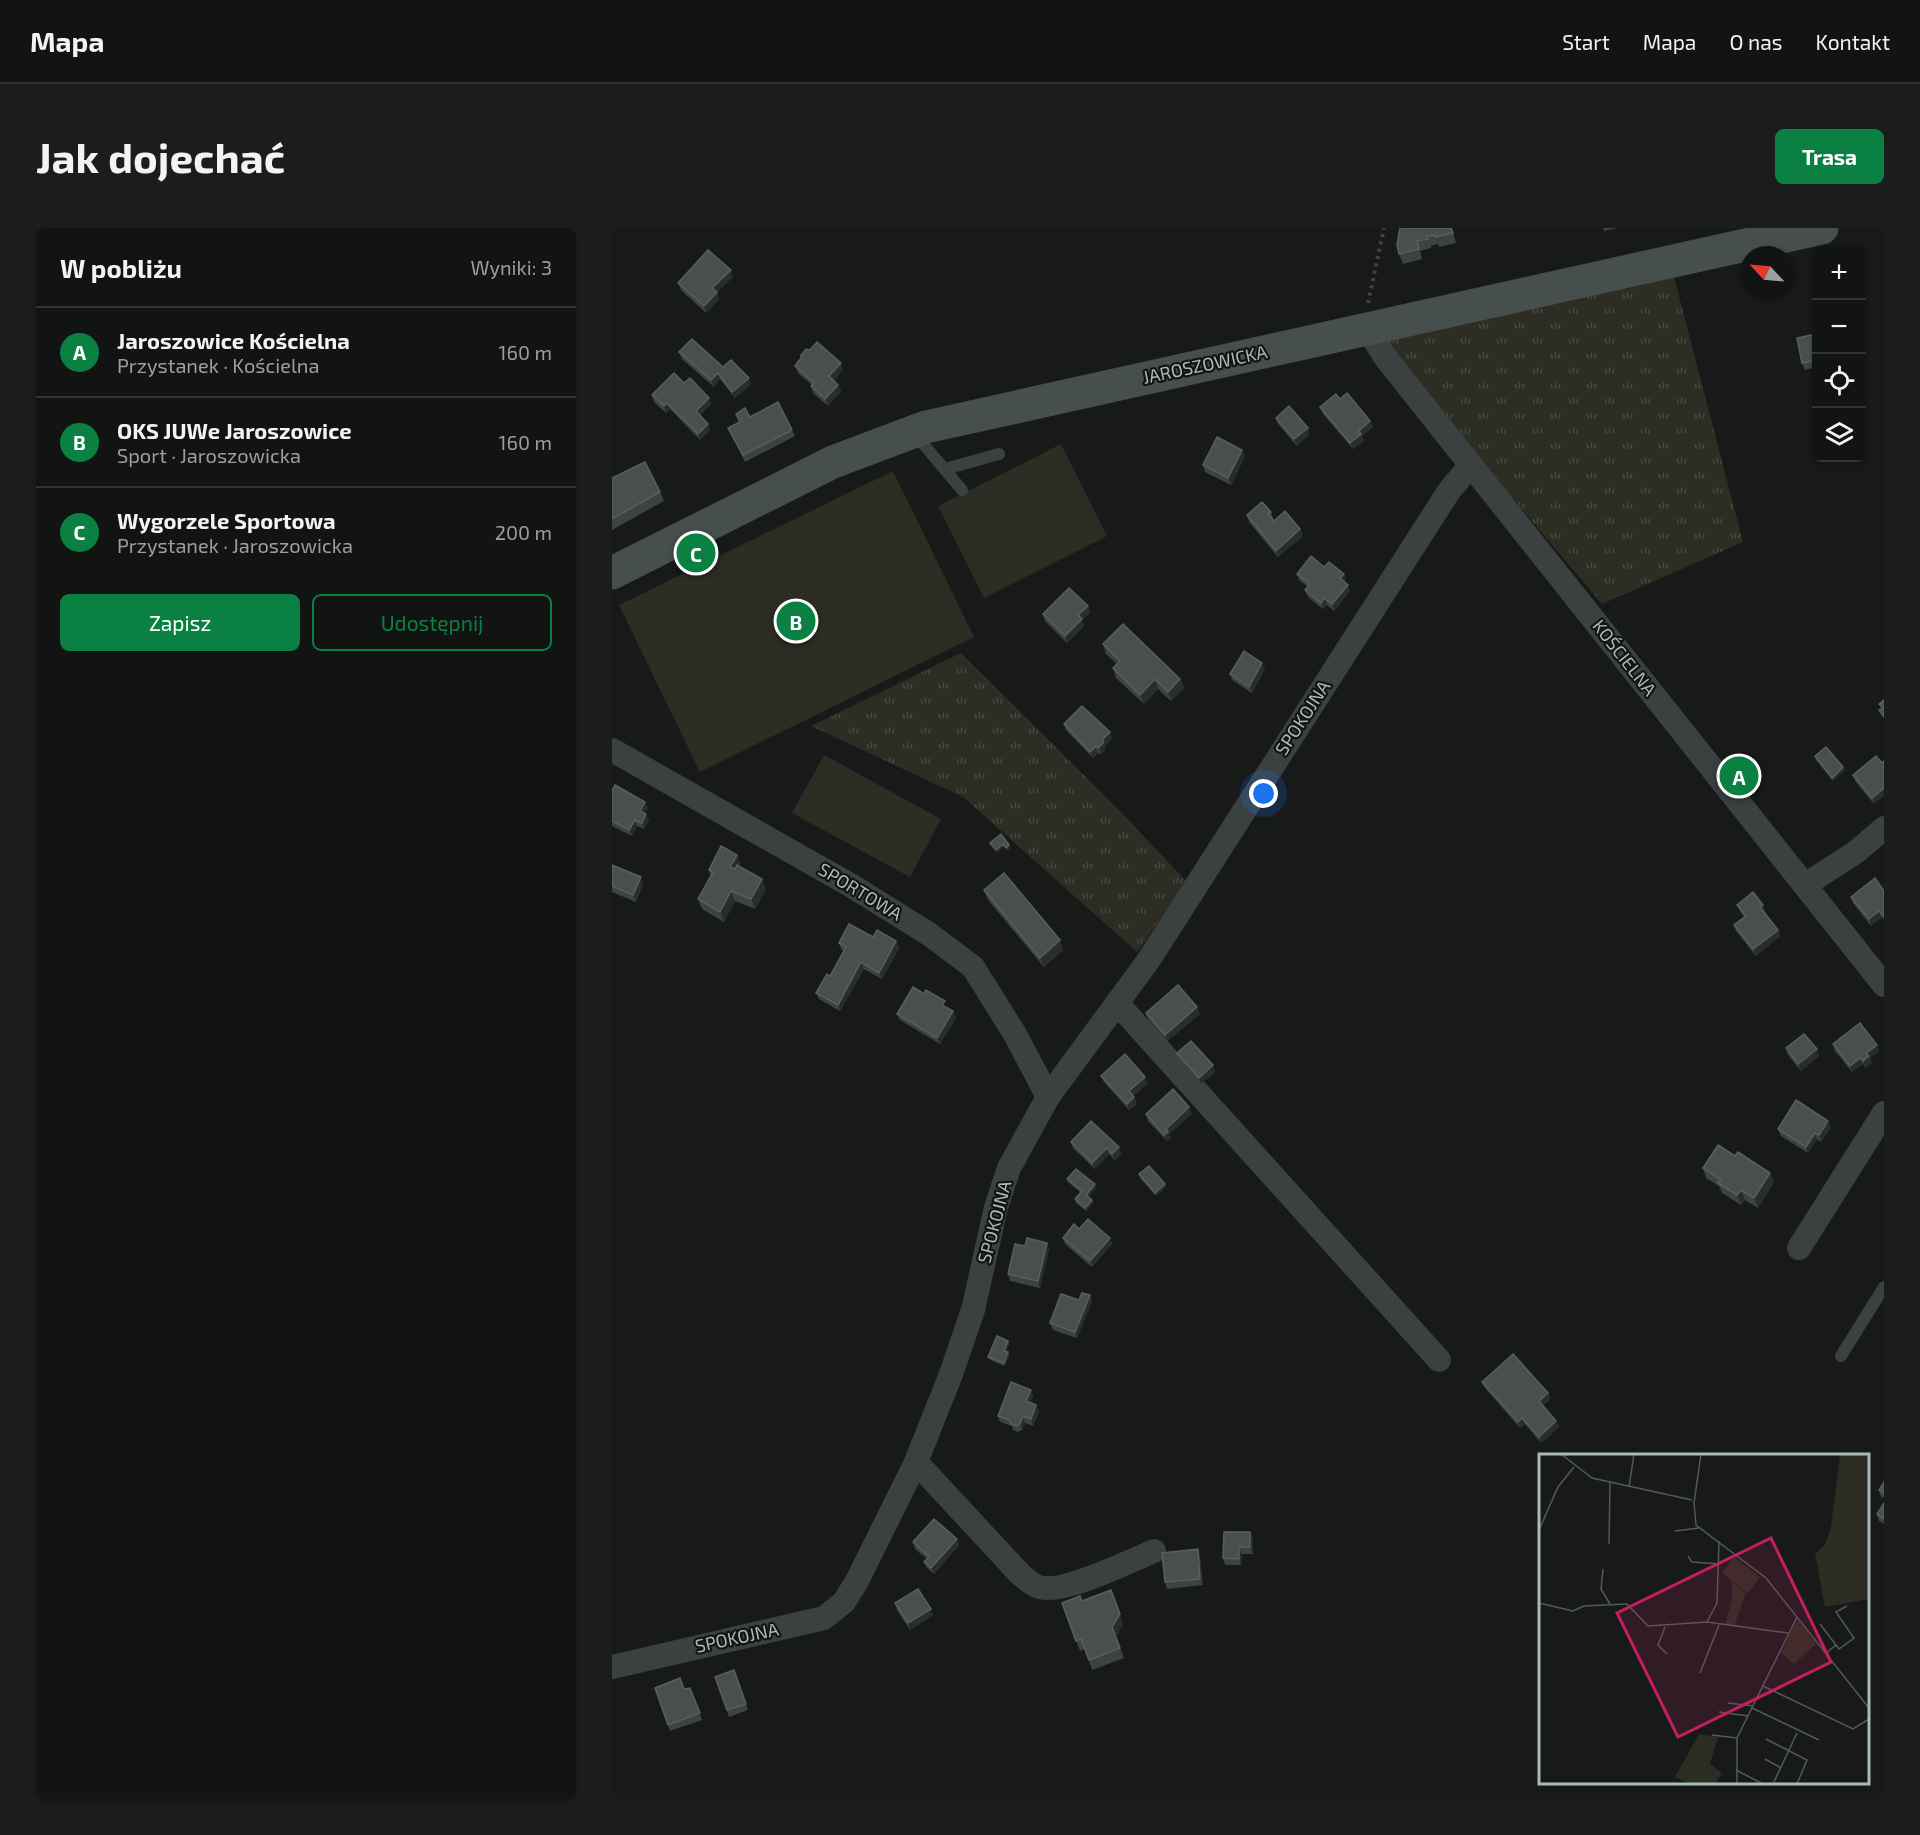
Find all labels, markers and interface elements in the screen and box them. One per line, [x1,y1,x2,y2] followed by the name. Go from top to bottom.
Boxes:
[30,24,104,58] text: Mapa
[1562,29,1610,54] text: Start
[1643,29,1696,54] text: Mapa
[1729,29,1783,54] text: O nas
[1816,29,1890,54] text: Kontakt
[1775,129,1884,184] button: Trasa
[36,131,285,181] text: Jak dojechać
[1740,246,1794,300] north arrow
[1812,246,1866,462] map controls
[1812,246,1866,300] button: +
[60,252,182,283] text: W pobliżu
[470,255,552,279] text: Wyniki: 3
[1812,300,1866,354] button: −
[117,327,350,353] text: Jaroszowice Kościelna
[73,340,86,364] text: A
[499,340,552,364] text: 160 m
[1141,340,1270,388] street label: JAROSZOWICKA
[117,353,319,377] text: Przystanek · Kościelna
[1812,354,1866,408] button: locate
[1812,408,1866,462] button: layers
[117,417,352,443] text: OKS JUWe Jaroszowice
[73,430,86,454] text: B
[499,430,552,454] text: 160 m
[117,443,301,467] text: Sport · Jaroszowicka
[117,507,336,533] text: Wygorzele Sportowa
[74,520,85,544] text: C
[495,520,552,544] text: 200 m
[676,530,716,576] pin: C
[117,533,353,557] text: Przystanek · Jaroszowicka
[60,594,300,651] button: Zapisz
[312,594,552,651] button: Udostępnij
[776,598,816,644] pin: B
[1588,615,1662,700] street label: KOŚCIELNA
[1270,675,1335,759] street label: SPOKOJNA
[1720,754,1758,798] pin: A
[1249,779,1278,808] your location
[815,858,907,925] street label: SPORTOWA
[972,1177,1016,1265] street label: SPOKOJNA
[1539,1454,1869,1784] inset map
[693,1617,781,1657] street label: SPOKOJNA

